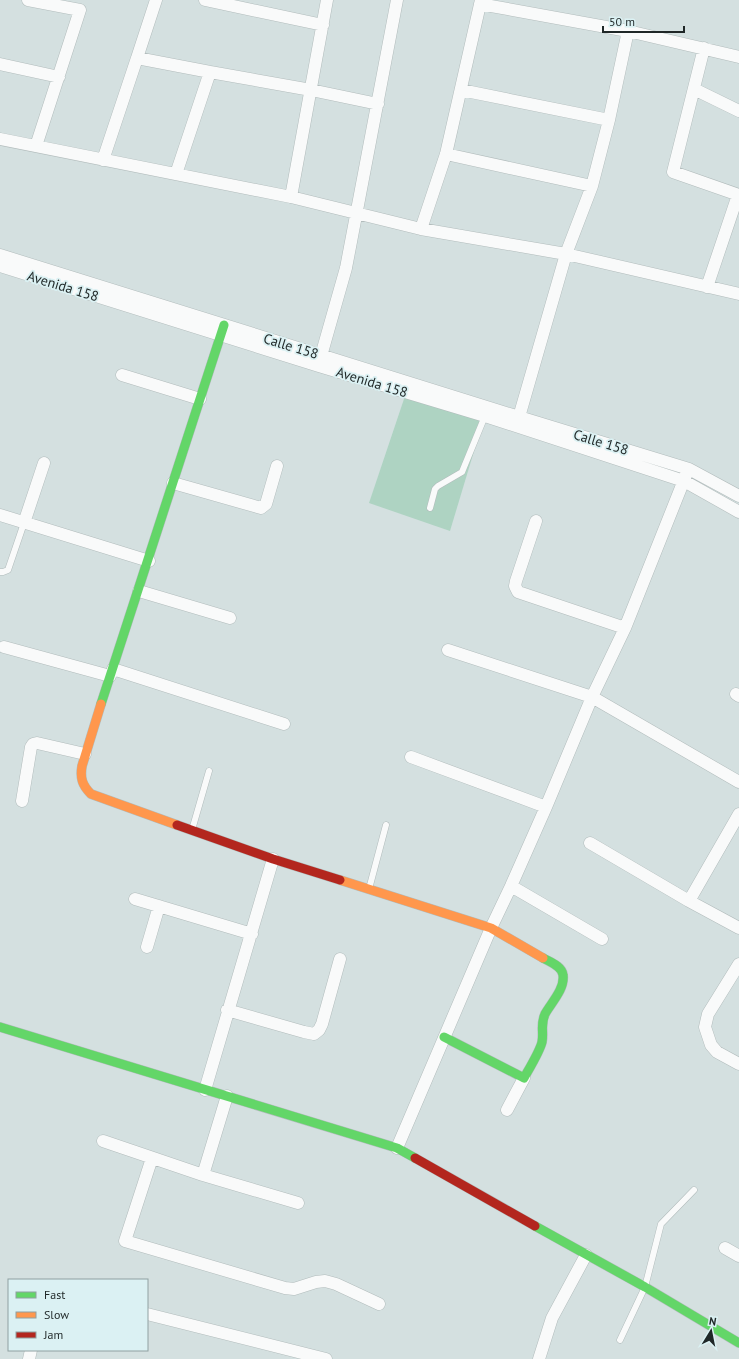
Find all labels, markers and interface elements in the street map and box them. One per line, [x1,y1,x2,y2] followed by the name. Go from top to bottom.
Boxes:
[603,8,684,34] scale bar
[609,14,635,29] text: 50 m
[25,267,101,305] street label: Avenida 158
[261,329,321,363] street label: Calle 158
[334,363,410,401] street label: Avenida 158
[571,425,631,459] street label: Calle 158
[8,1279,148,1351] legend
[44,1287,65,1302] text: Fast
[44,1307,69,1322] text: Slow
[691,1311,731,1351] north arrow
[708,1314,718,1329] text: N
[43,1327,63,1342] text: Jam

